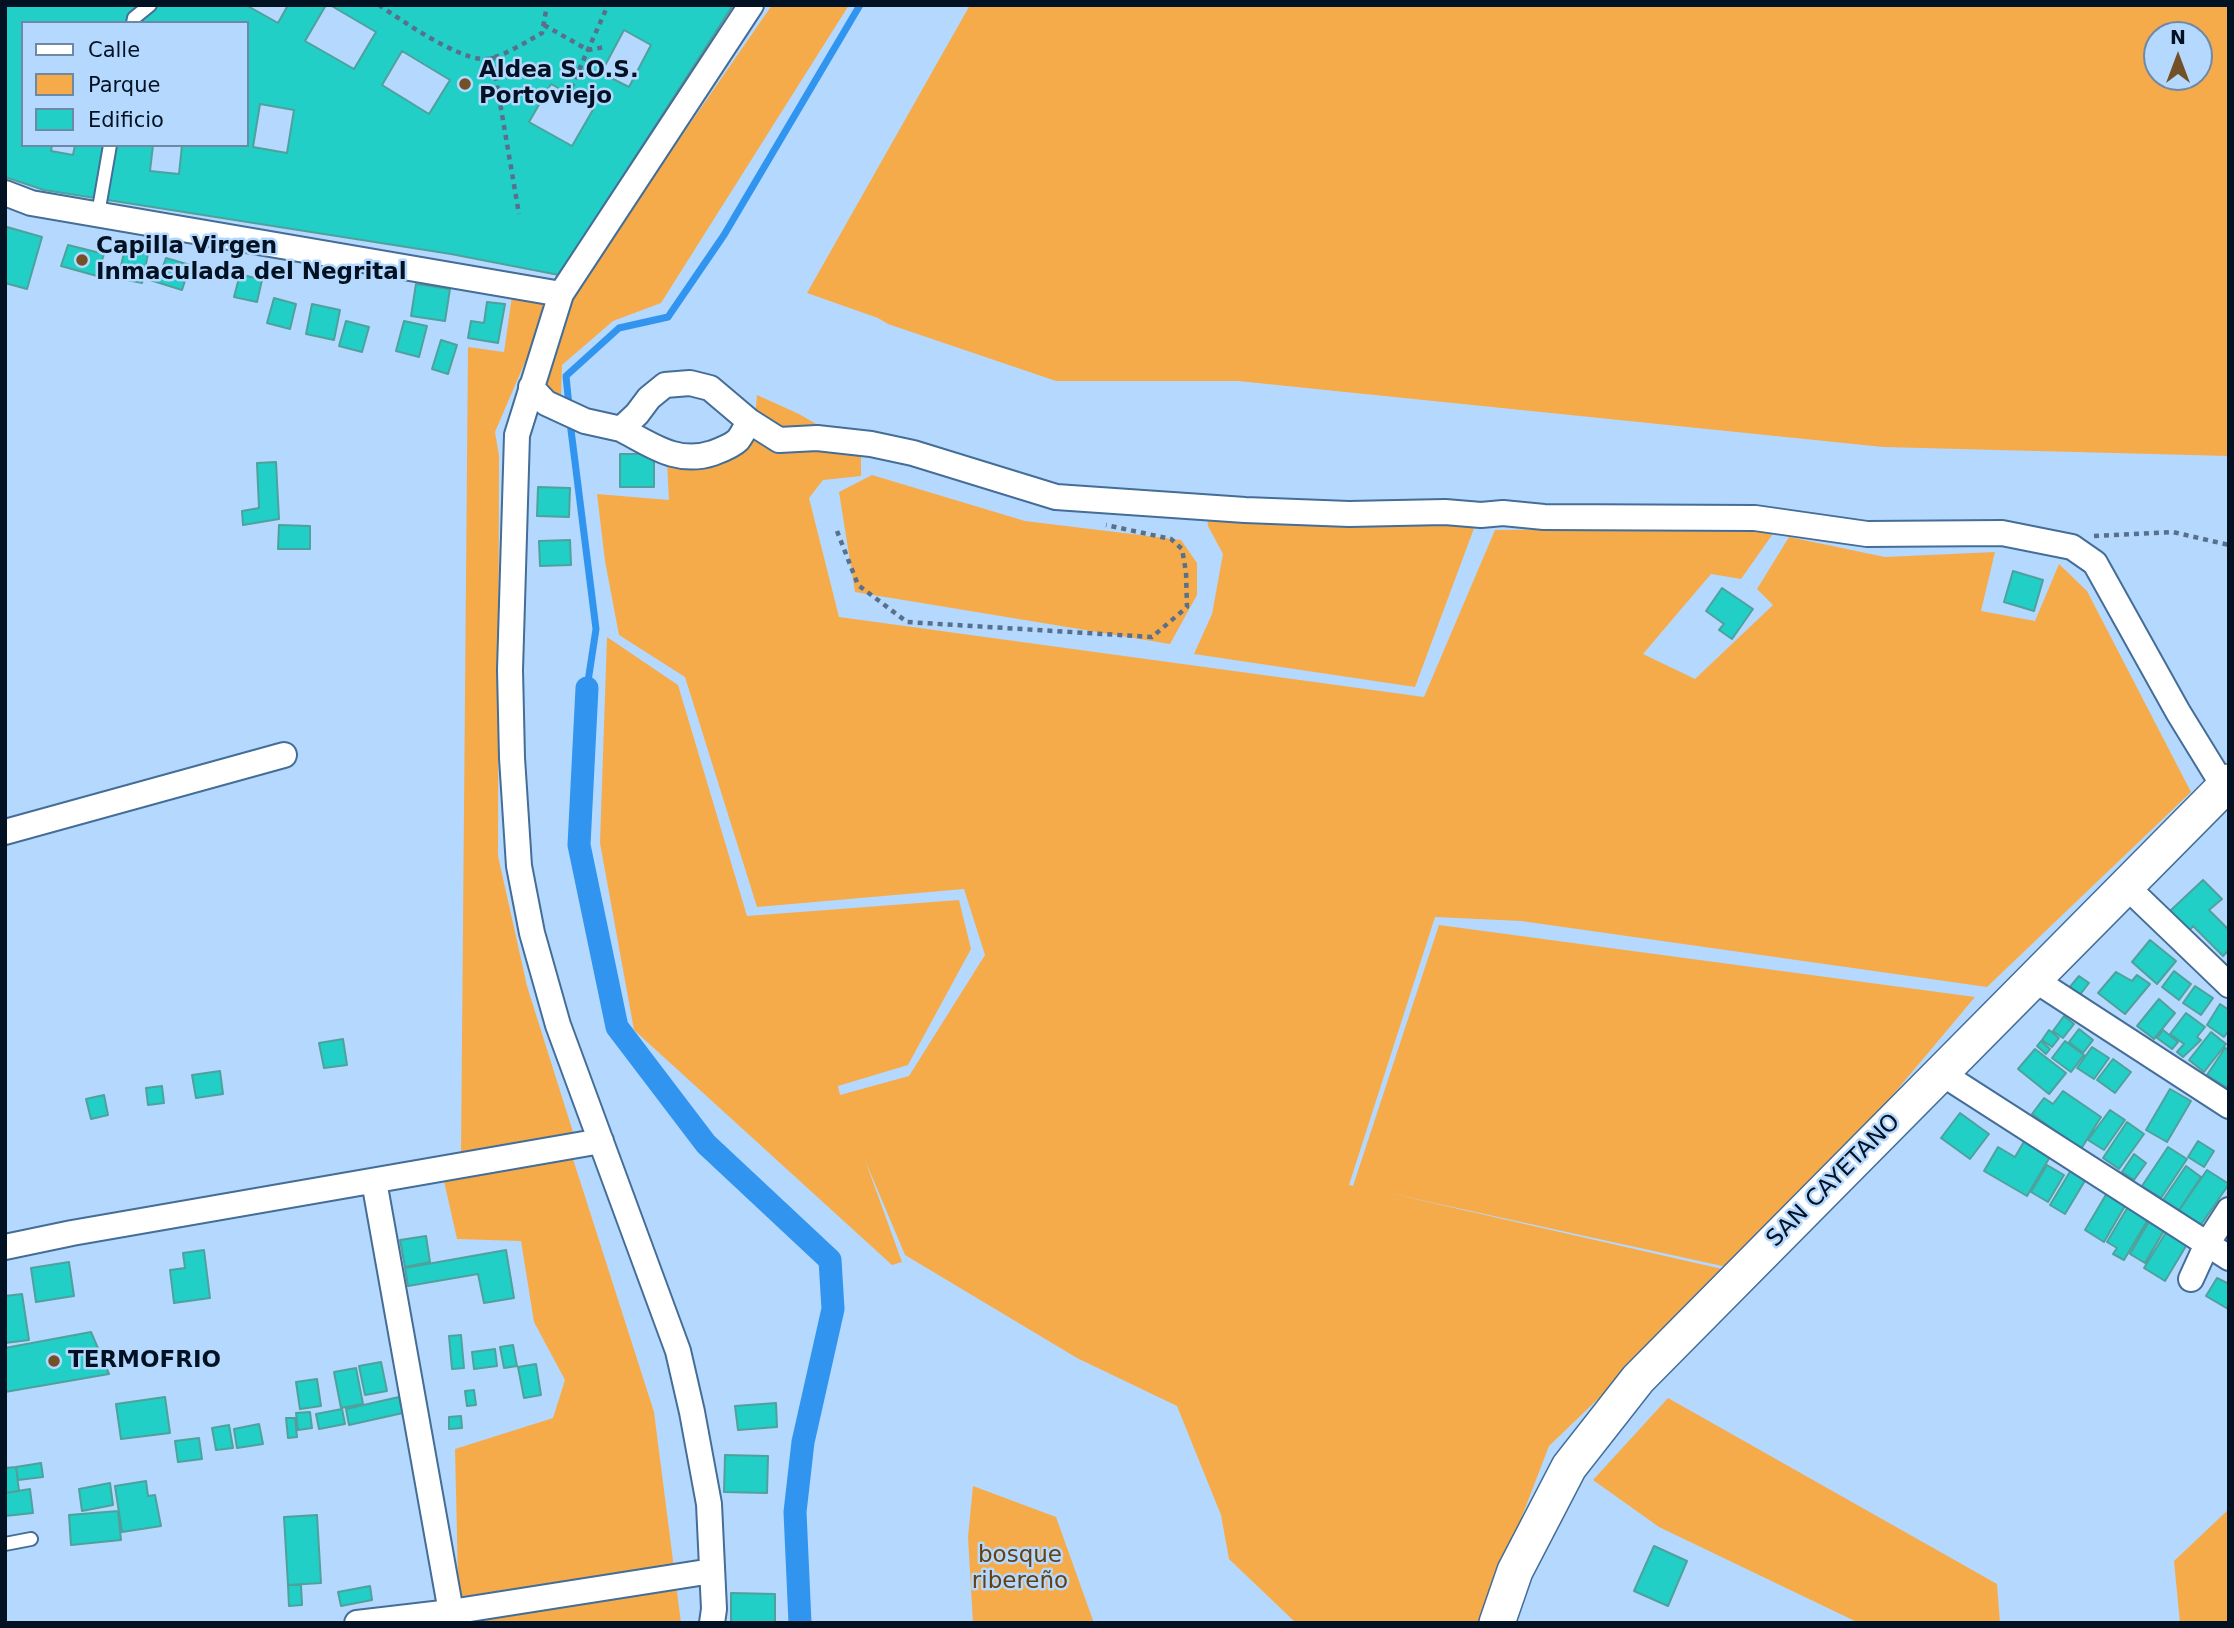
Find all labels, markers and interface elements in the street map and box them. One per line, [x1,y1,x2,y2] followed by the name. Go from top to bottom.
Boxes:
[21,21,248,147] legend
[2143,21,2213,91] north arrow
[2170,26,2186,48] text: N
[88,38,140,62] text: Calle
[479,57,639,111] place label: Aldea S.O.S. Portoviejo
[88,73,160,97] text: Parque
[457,76,473,92] marker: Aldea S.O.S. Portoviejo
[88,108,164,132] text: Edificio
[96,233,407,287] place label: Capilla Virgen Inmaculada del Negrital
[74,252,90,268] marker: Capilla Virgen Inmaculada del Negrital
[1762,1109,1906,1253] street label: SAN CAYETANO
[68,1347,221,1375] place label: TERMOFRIO
[46,1353,62,1369] marker: TERMOFRIO
[972,1542,1068,1596] park label: bosque ribereño

